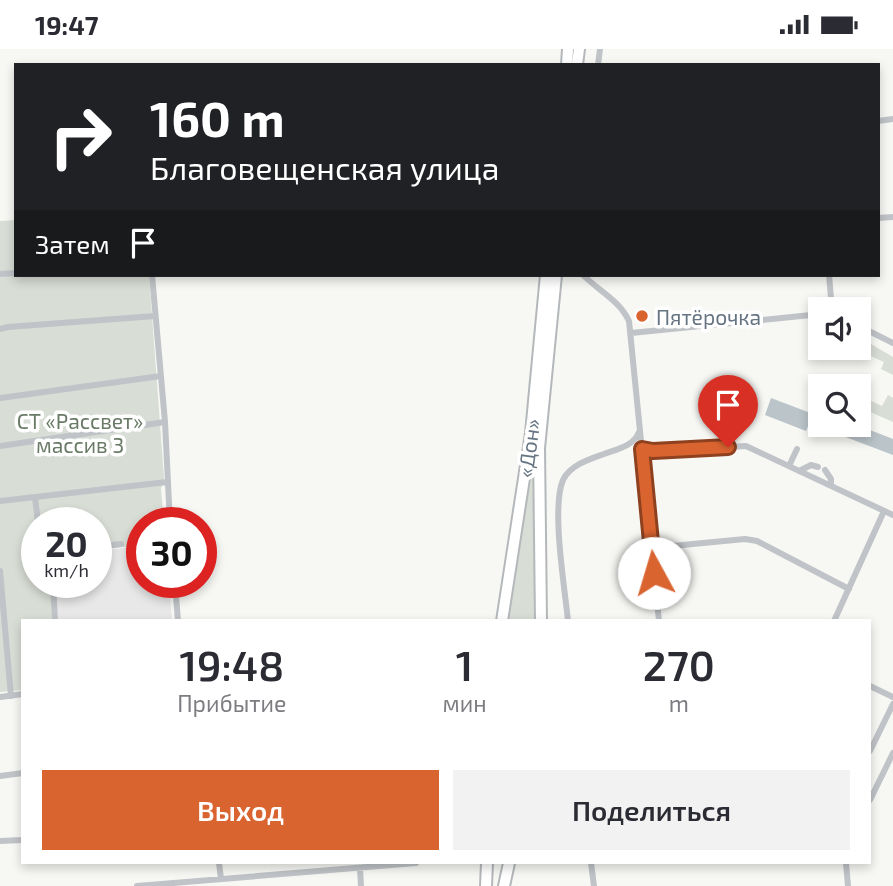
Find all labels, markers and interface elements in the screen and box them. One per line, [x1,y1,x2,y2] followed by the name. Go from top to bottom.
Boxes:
[35,9,99,40] text: 19:47
[150,88,285,147] text: 160 m
[35,91,126,182] icon: right
[150,148,499,186] text: Благовещенская улица
[124,224,162,262] icon: arrive
[35,228,110,259] text: Затем
[808,297,871,437] map controls
[808,297,871,360] button: sound
[656,304,761,329] place label: Пятёрочка
[634,308,650,324] marker: Пятёрочка
[808,374,871,437] button: search
[698,375,758,447] pin
[709,386,747,424] icon: arrive
[17,408,143,457] park label: СТ «Рассвет» массив 3
[512,417,544,479] street label: «Дон»
[126,507,217,598] speed limit sign: 30
[45,522,88,564] text: 20
[617,536,691,610] position arrow
[44,559,89,581] text: km/h
[179,639,284,689] text: 19:48
[456,639,473,689] text: 1
[643,639,715,689] text: 270
[177,689,286,717] text: Прибытие
[443,689,487,717] text: мин
[669,689,689,717] text: m
[42,770,439,850] button: Выход
[453,770,850,850] button: Поделиться

